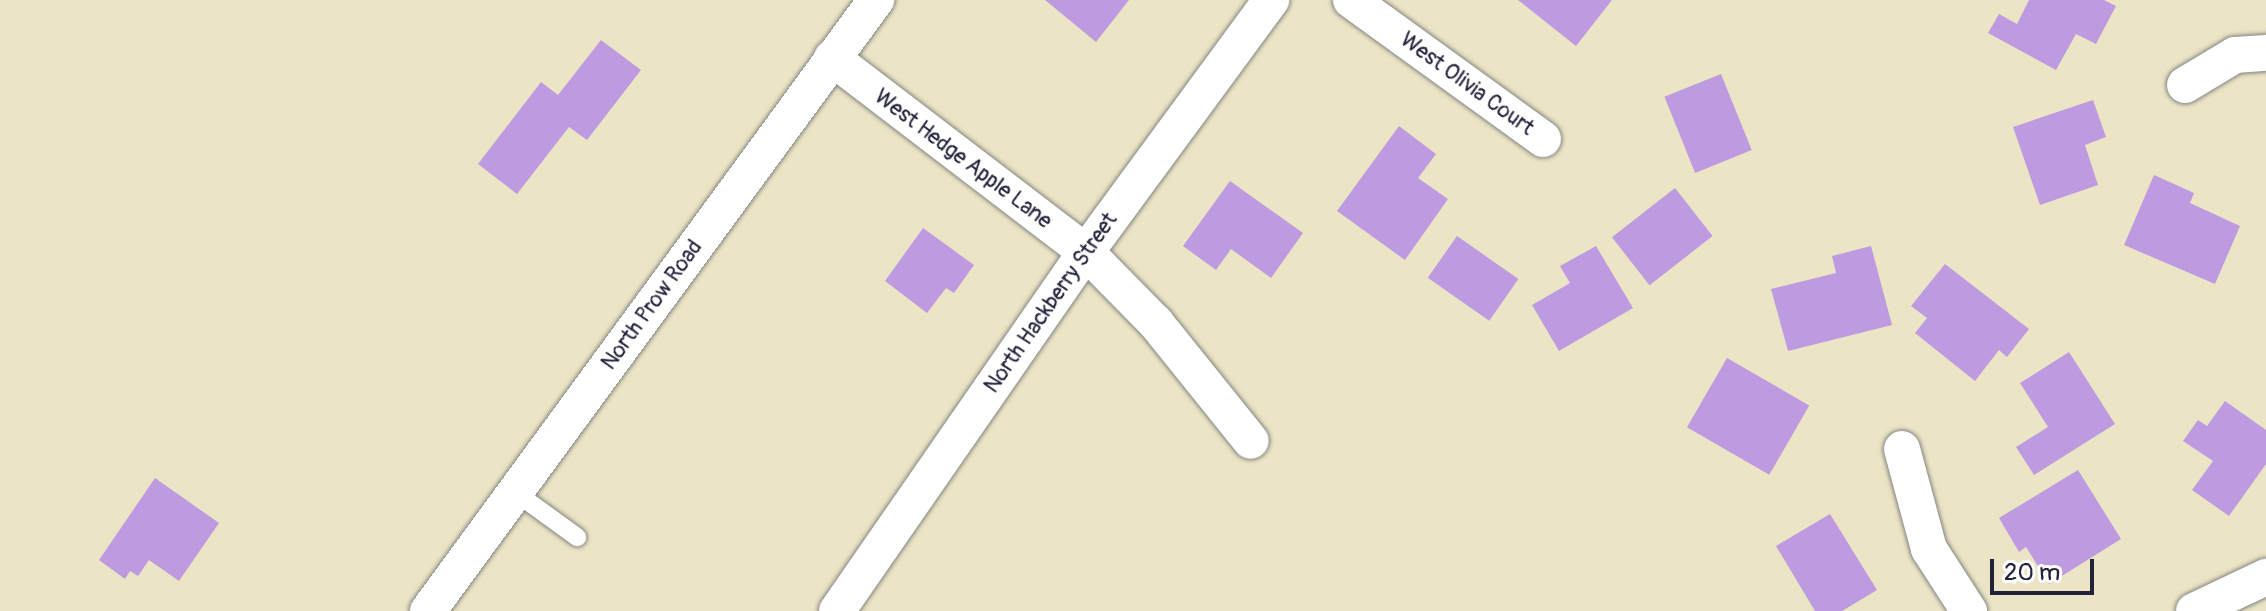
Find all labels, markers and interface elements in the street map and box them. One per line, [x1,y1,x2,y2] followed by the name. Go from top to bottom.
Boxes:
[1395,27,1539,141] street label: West Olivia Court
[869,84,1057,234] street label: West Hedge Apple Lane
[979,208,1123,398] street label: North Hackberry Street
[596,235,708,375] street label: North Prow Road
[1994,543,2098,593] scale bar
[2004,558,2060,587] text: 20 m

